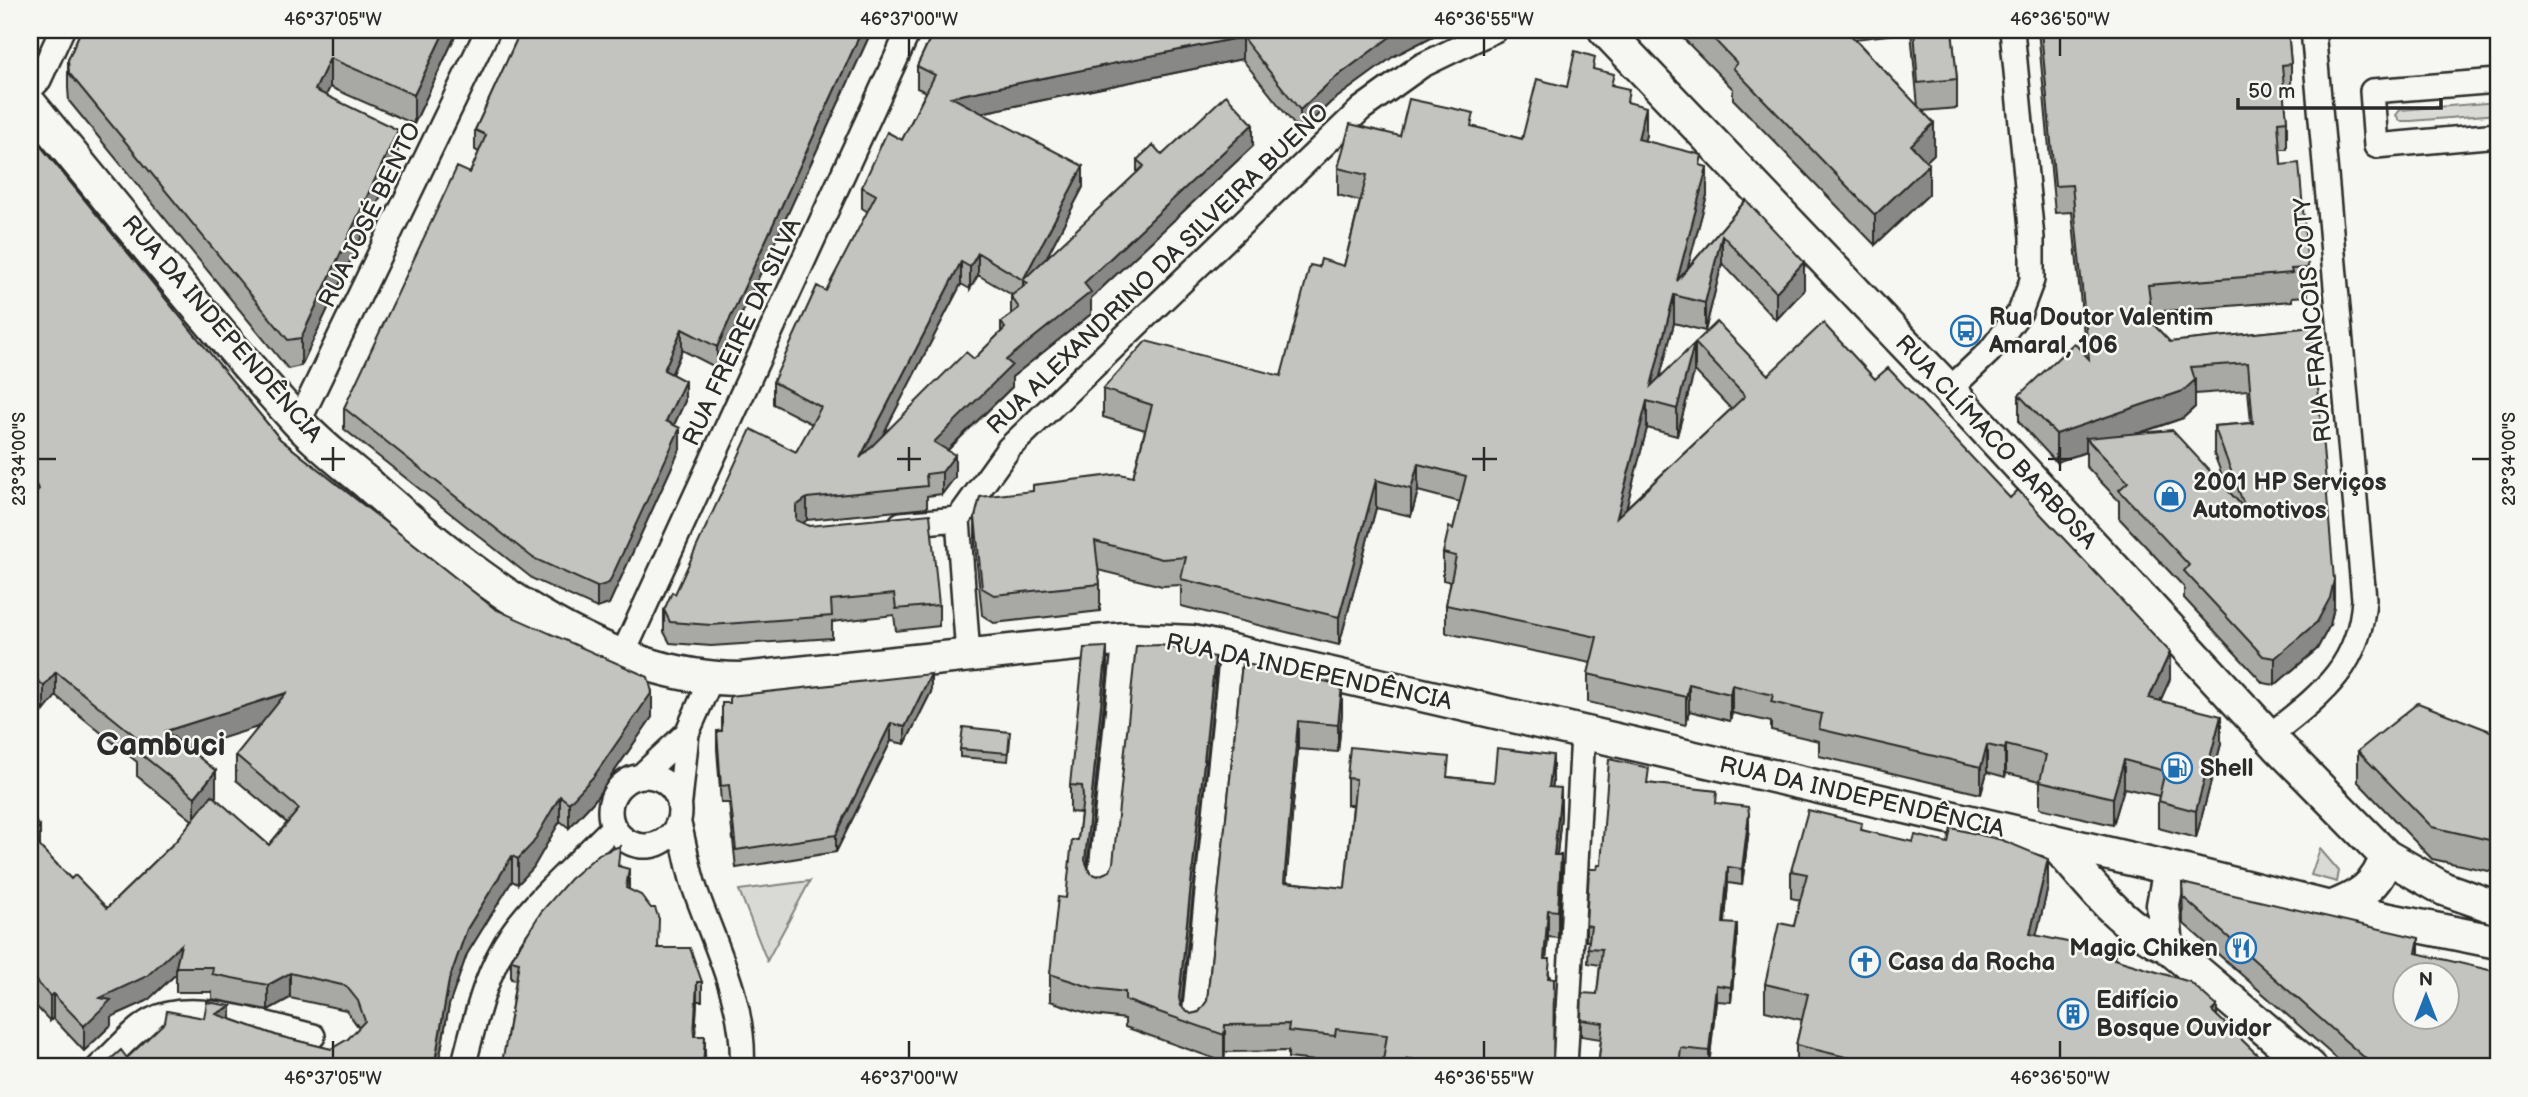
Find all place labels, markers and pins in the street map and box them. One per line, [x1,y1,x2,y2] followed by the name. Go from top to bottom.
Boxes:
[1988,303,2213,360] place label: Rua Doutor Valentim Amaral, 106
[1949,314,1983,348] bus stop icon: Rua Doutor Valentim Amaral, 106
[2192,468,2387,525] place label: 2001 HP Serviços Automotivos
[2153,479,2187,513] shop icon: 2001 HP Serviços Automotivos
[2160,751,2194,785] fuel station icon: Shell
[2200,754,2254,783] place label: Shell
[2224,931,2258,965] restaurant icon: Magic Chiken
[2069,934,2218,963] place label: Magic Chiken
[1848,945,1882,979] church icon: Casa da Rocha
[1888,948,2055,977] place label: Casa da Rocha
[2096,986,2272,1043] place label: Edifício Bosque Ouvidor
[2056,997,2090,1031] building icon: Edifício Bosque Ouvidor

